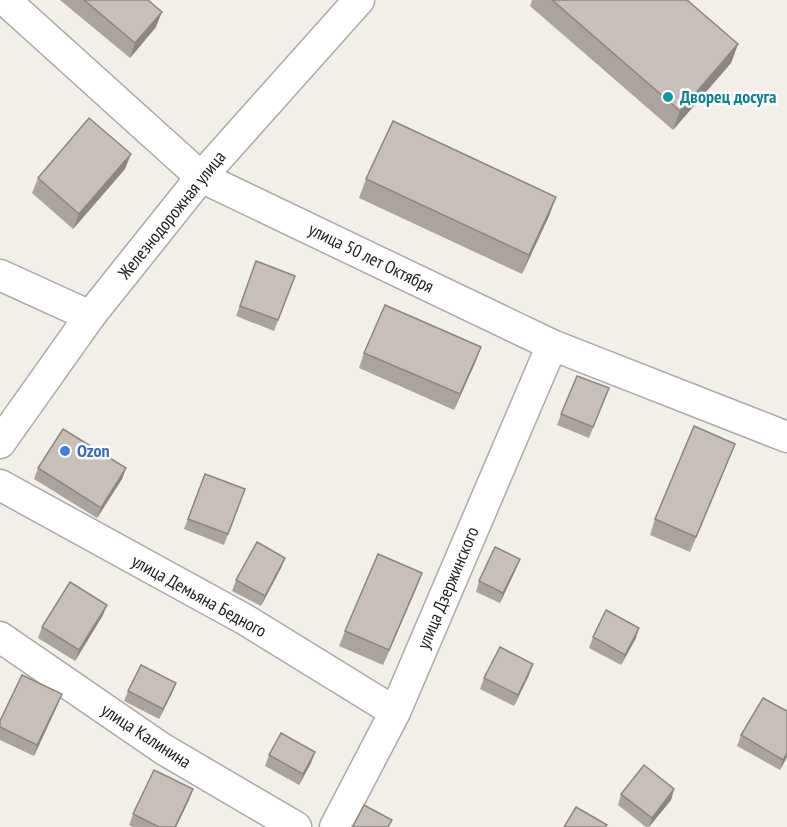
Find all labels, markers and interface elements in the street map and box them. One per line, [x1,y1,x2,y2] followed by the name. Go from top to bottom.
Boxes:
[680,85,776,108] place label: Дворец досуга
[661,90,675,104] marker: Дворец досуга
[112,146,230,284] street label: Железнодорожная улица
[305,217,438,298] street label: улица 50 лет Октября
[77,439,110,462] place label: Ozon
[58,444,72,458] marker: Ozon
[411,523,484,653] street label: улица Дзержинского
[128,549,271,642] street label: улица Демьяна Бедного
[97,698,196,773] street label: улица Калинина

